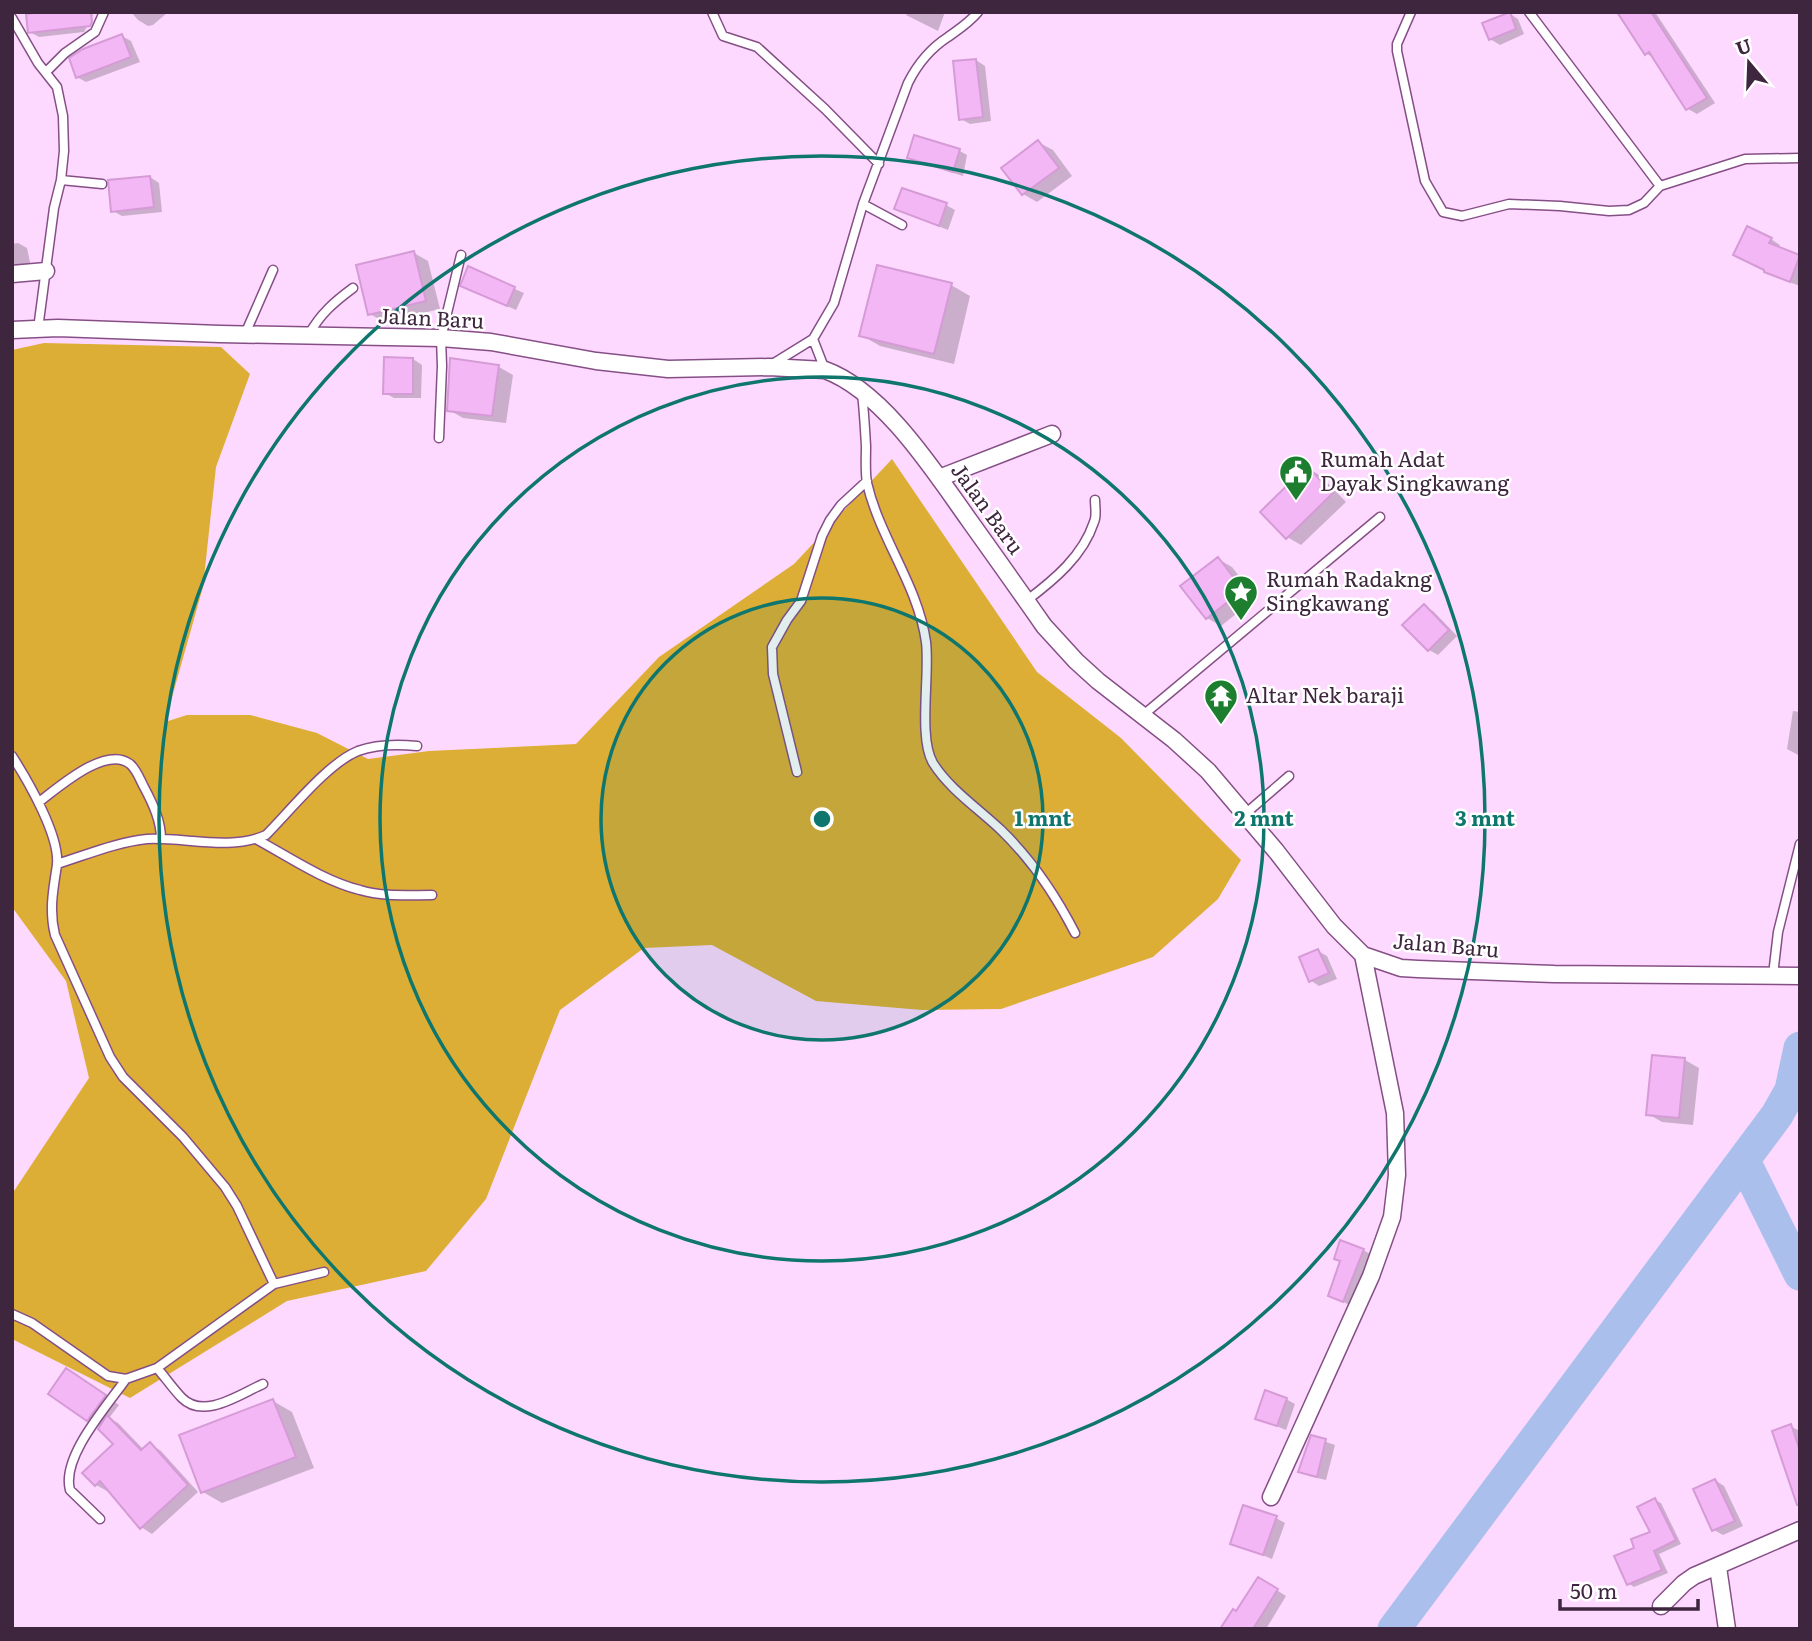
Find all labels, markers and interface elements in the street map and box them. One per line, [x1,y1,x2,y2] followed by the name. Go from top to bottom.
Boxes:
[1714,28,1784,98] north arrow
[1732,30,1755,62] text: U
[377,298,485,335] street label: Jalan Baru
[1320,442,1509,497] place label: Rumah Adat Dayak Singkawang
[1277,453,1315,502] public building icon: Rumah Adat Dayak Singkawang
[945,455,1033,560] street label: Jalan Baru
[1266,562,1432,617] place label: Rumah Radakng Singkawang
[1222,573,1260,622] place icon: Rumah Radakng Singkawang
[1202,677,1240,726] temple icon: Altar Nek baraji
[1246,678,1404,709] place label: Altar Nek baraji
[1015,801,1072,832] text: 1 mnt
[1234,801,1295,832] text: 2 mnt
[1455,801,1516,832] text: 3 mnt
[810,807,834,831] centre of rings
[1392,923,1501,964] street label: Jalan Baru
[1560,1568,1698,1612] scale bar
[1570,1574,1617,1605] text: 50 m

